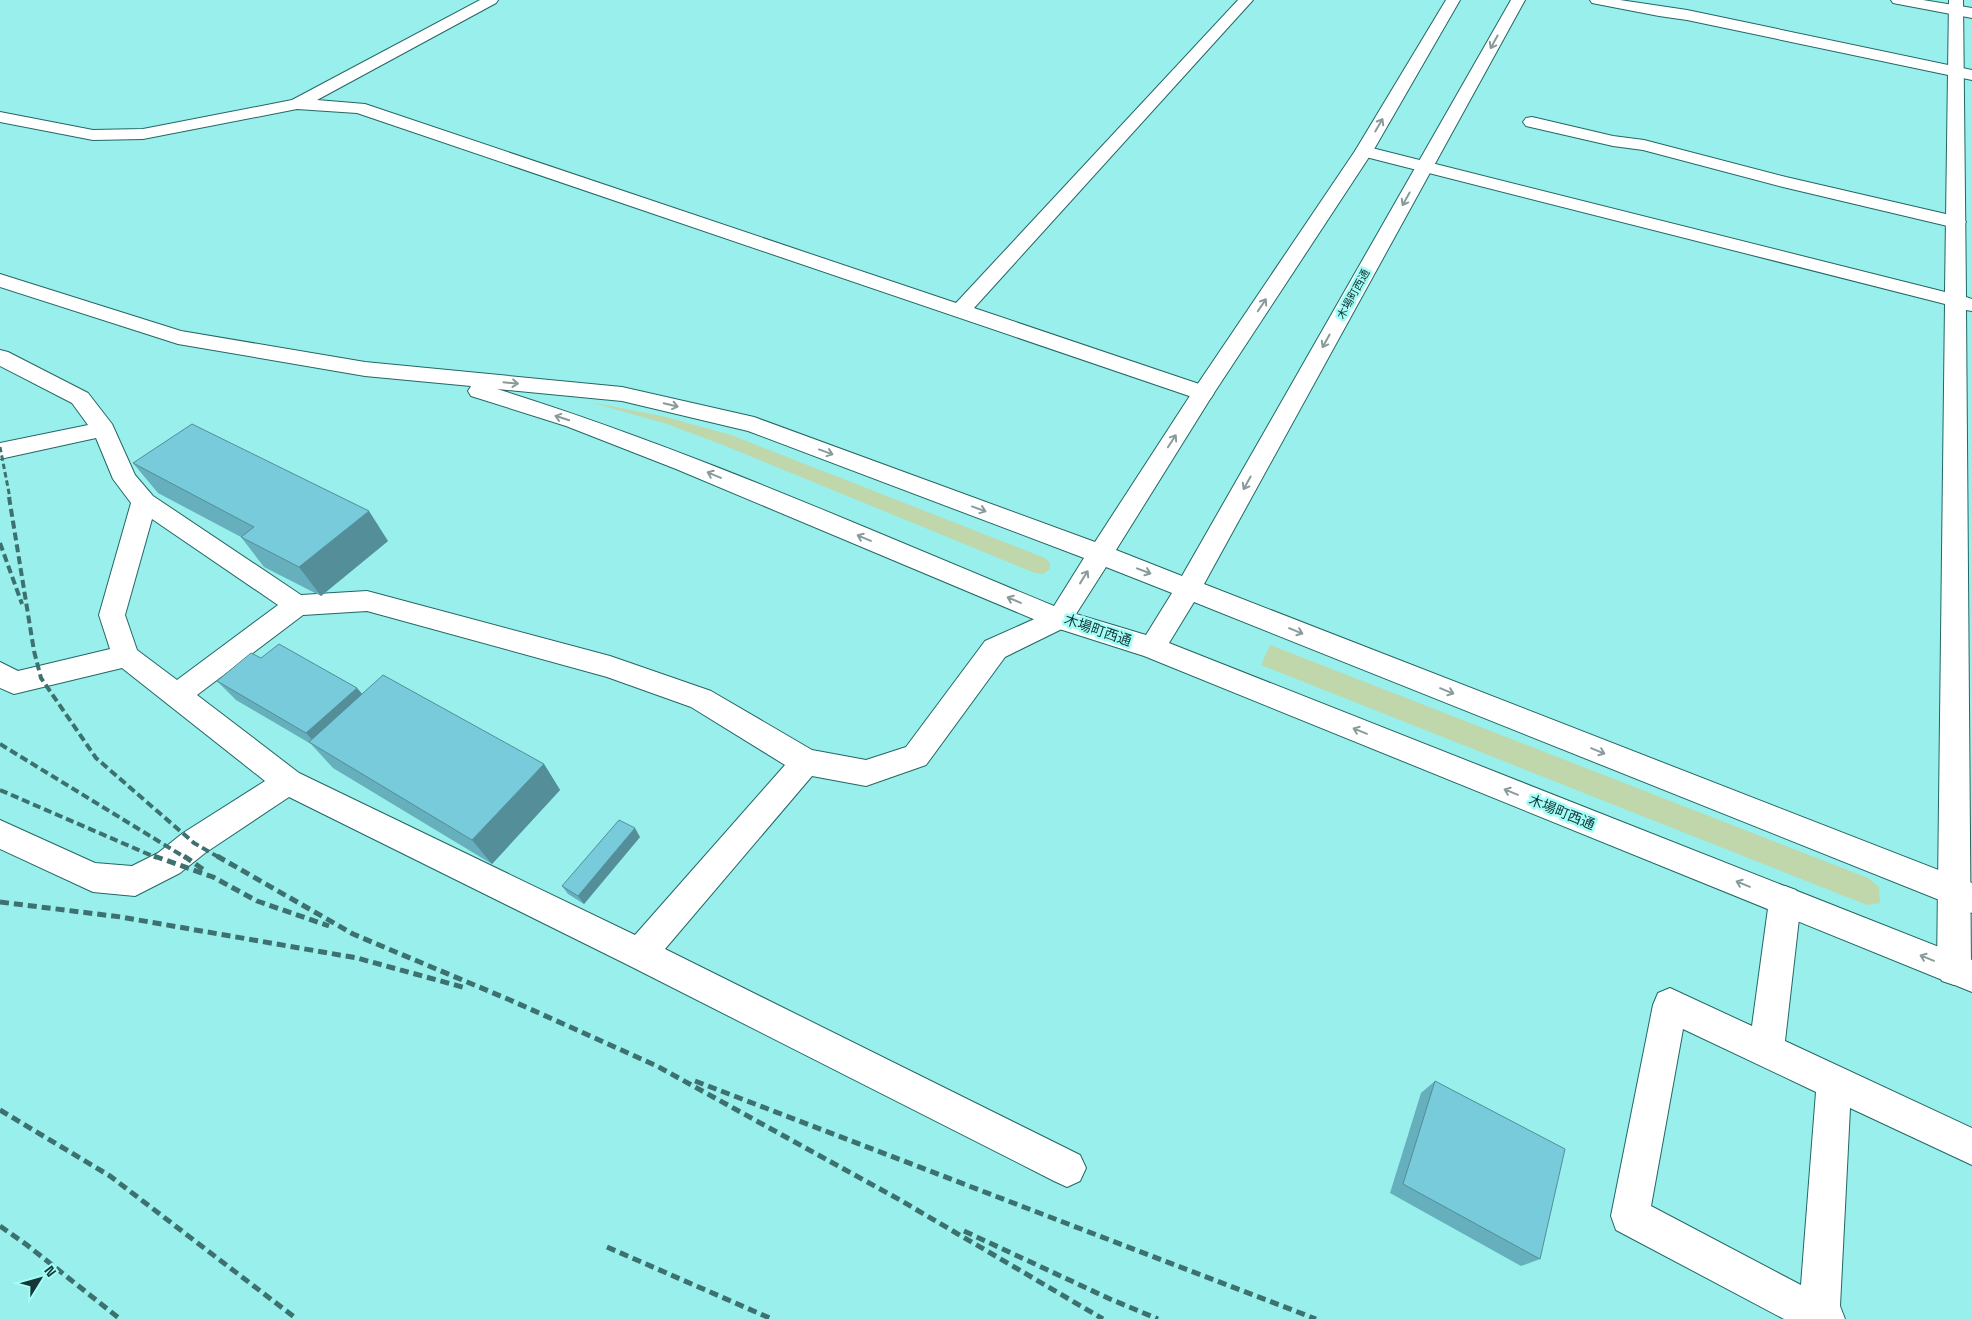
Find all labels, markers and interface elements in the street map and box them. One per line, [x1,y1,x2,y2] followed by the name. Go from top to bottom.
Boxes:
[1488,35,1498,49] one-way arrow
[1375,119,1385,133] one-way arrow
[1400,192,1410,206] one-way arrow
[1334,267,1372,321] street label: 木場町西通
[1257,298,1267,312] one-way arrow
[1321,334,1331,348] one-way arrow
[502,378,518,388] one-way arrow
[663,401,679,410] one-way arrow
[554,412,570,422] one-way arrow
[1167,434,1178,448] one-way arrow
[818,448,834,457] one-way arrow
[707,470,722,480] one-way arrow
[1242,476,1252,490] one-way arrow
[971,505,986,514] one-way arrow
[857,533,872,542] one-way arrow
[1136,567,1151,577] one-way arrow
[1080,571,1090,585] one-way arrow
[1007,595,1022,605] one-way arrow
[1062,610,1134,650] street label: 木場町西通
[1287,627,1303,636] one-way arrow
[1438,687,1454,696] one-way arrow
[1353,726,1368,735] one-way arrow
[1589,747,1605,756] one-way arrow
[1504,786,1519,796] one-way arrow
[1526,791,1598,833] street label: 木場町西通
[1736,879,1751,888] one-way arrow
[1920,953,1935,962] one-way arrow
[15,1254,65,1304] north arrow
[40,1262,60,1280] text: N

